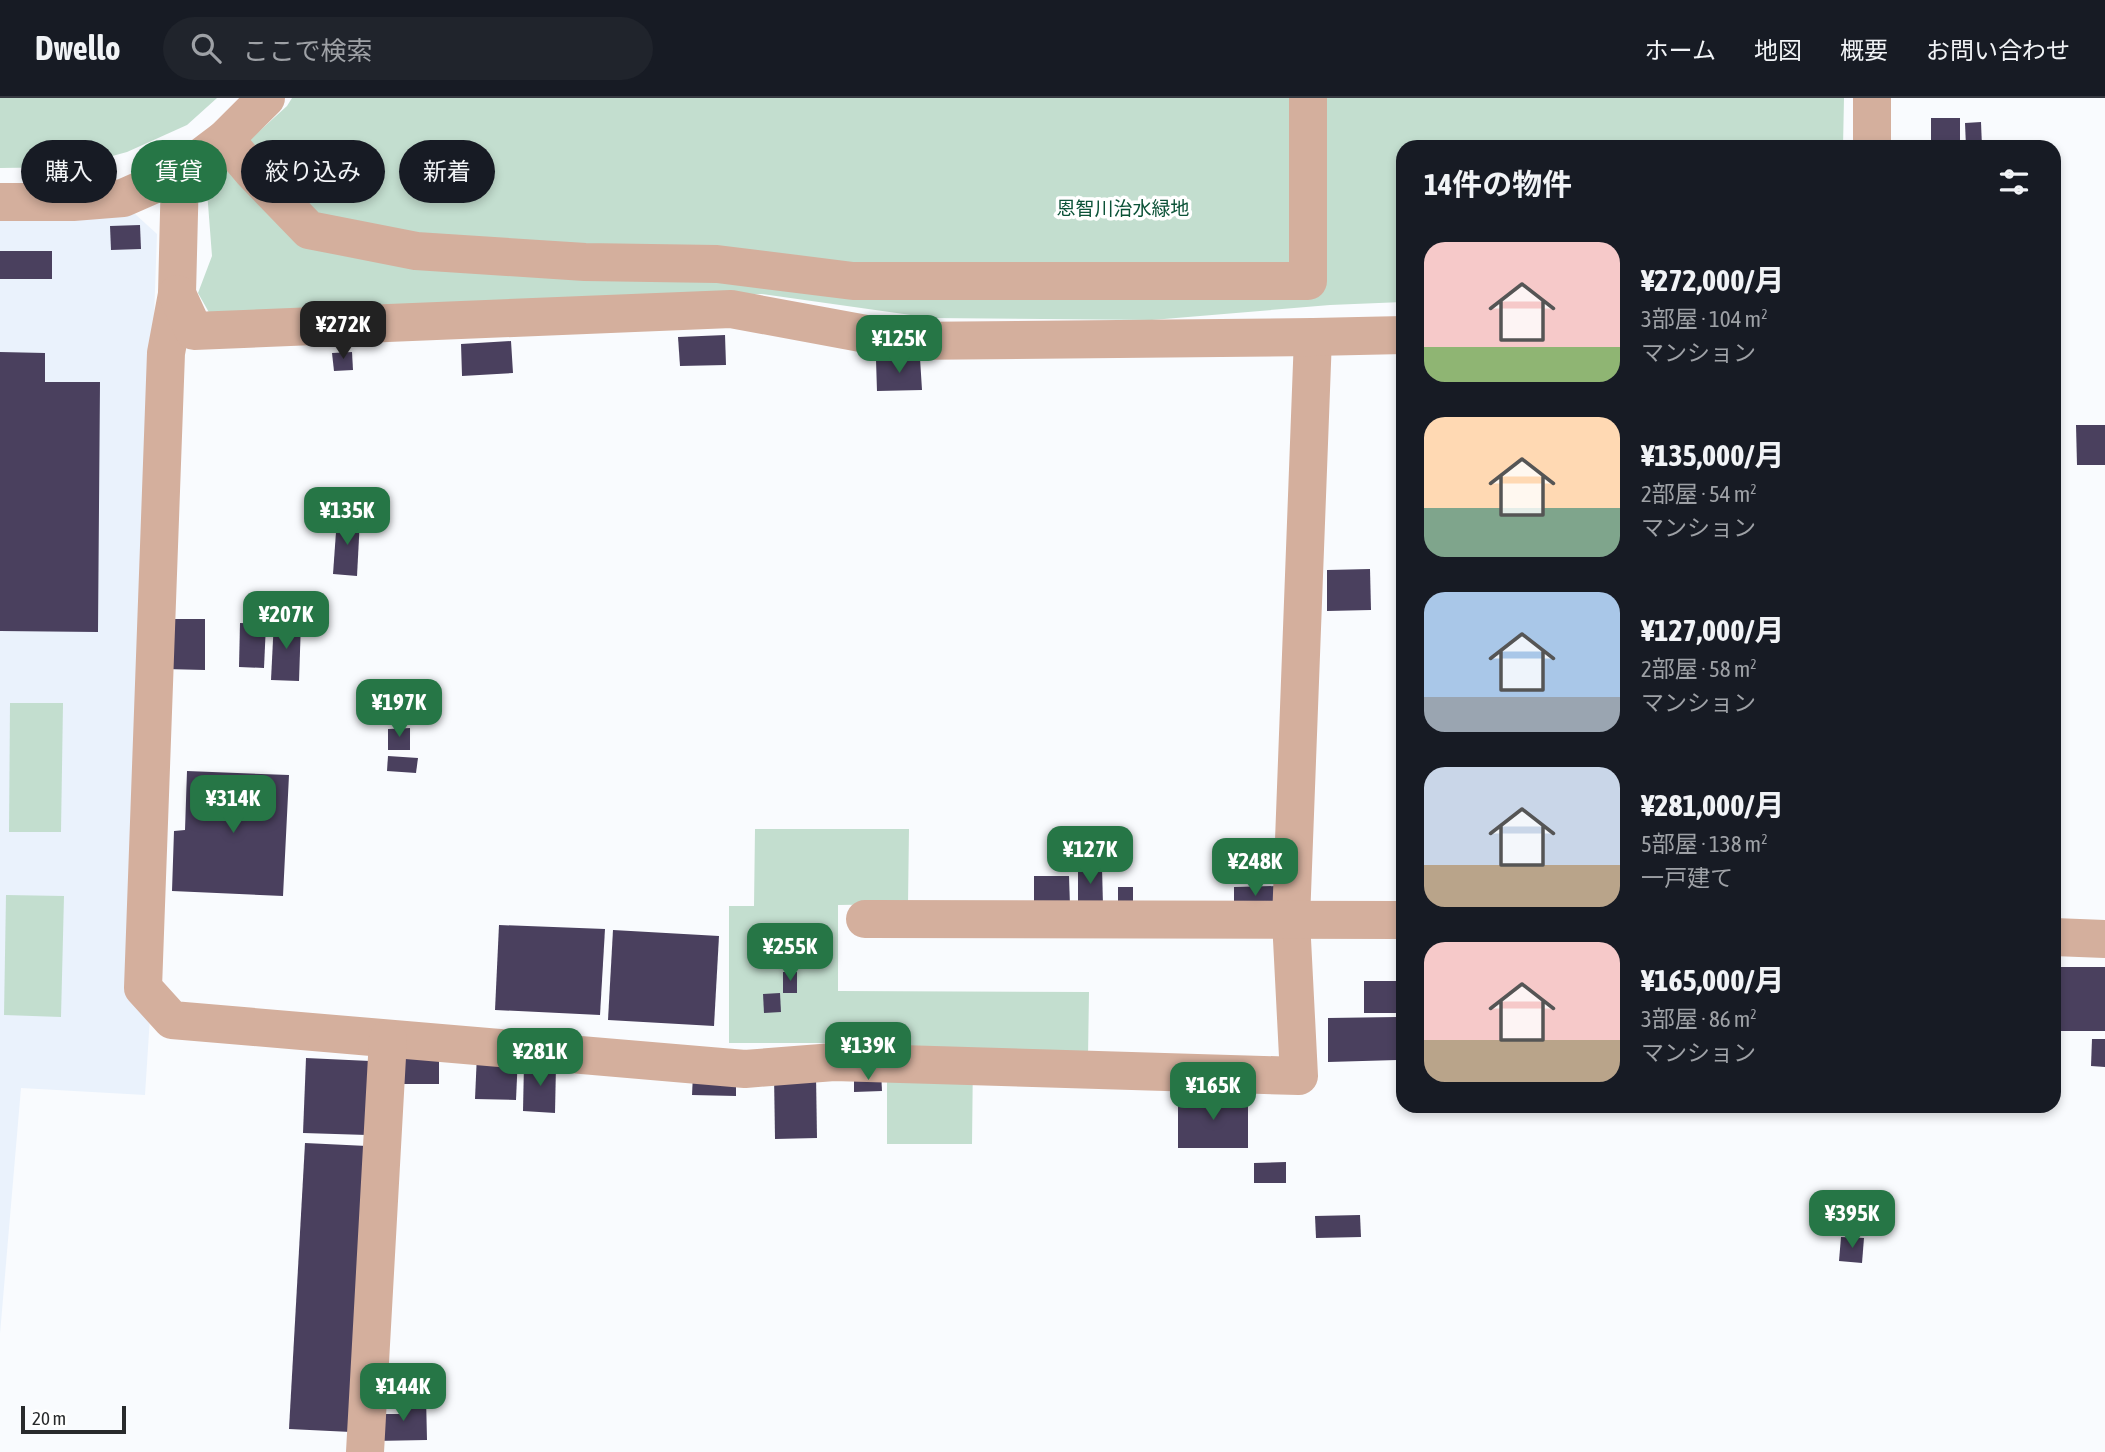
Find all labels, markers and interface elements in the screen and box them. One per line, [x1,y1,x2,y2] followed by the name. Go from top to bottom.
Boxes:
[163,17,653,80] search box
[35,29,121,67] text: Dwello
[187,29,225,67] icon: search
[243,36,373,66] text: ここで検索
[1645,37,1716,64] text: ホーム
[1754,37,1802,64] text: 地図
[1840,37,1888,64] text: 概要
[1926,37,2070,64] text: お問い合わせ
[21,140,117,203] chip: 購入
[131,140,227,203] chip: 賃貸
[241,140,385,203] chip: 絞り込み
[399,140,495,203] chip: 新着
[1995,163,2033,201] icon: filters
[1424,167,1572,201] text: 14件の物件
[1056,197,1190,219] park label: 恩智川治水緑地
[1641,263,1784,297] text: ¥272,000/月
[1480,270,1564,354] icon: home
[294,302,392,361] pin: ¥272K
[1641,306,1768,332] text: 3部屋 · 104 m²
[316,311,370,337] text: ¥272K
[850,316,948,375] pin: ¥125K
[872,325,926,351] text: ¥125K
[1641,340,1756,366] text: マンション
[1641,438,1784,472] text: ¥135,000/月
[1480,445,1564,529] icon: home
[1641,481,1757,507] text: 2部屋 · 54 m²
[298,488,396,547] pin: ¥135K
[320,497,374,523] text: ¥135K
[1641,515,1756,541] text: マンション
[237,592,335,651] pin: ¥207K
[259,601,313,627] text: ¥207K
[1641,613,1784,647] text: ¥127,000/月
[1480,620,1564,704] icon: home
[1641,656,1757,682] text: 2部屋 · 58 m²
[350,680,448,739] pin: ¥197K
[372,689,426,715] text: ¥197K
[1641,690,1756,716] text: マンション
[184,776,282,835] pin: ¥314K
[206,785,260,811] text: ¥314K
[1641,788,1784,822] text: ¥281,000/月
[1480,795,1564,879] icon: home
[1041,826,1139,886] pin: ¥127K
[1641,831,1768,857] text: 5部屋 · 138 m²
[1063,836,1117,862] text: ¥127K
[1206,838,1304,898] pin: ¥248K
[1228,848,1282,874] text: ¥248K
[1641,865,1733,891] text: 一戸建て
[741,924,839,983] pin: ¥255K
[763,933,817,959] text: ¥255K
[1641,963,1784,997] text: ¥165,000/月
[1480,970,1564,1054] icon: home
[1641,1006,1757,1032] text: 3部屋 · 86 m²
[819,1023,917,1082] pin: ¥139K
[491,1028,589,1088] pin: ¥281K
[841,1032,895,1058] text: ¥139K
[513,1038,567,1064] text: ¥281K
[1641,1040,1756,1066] text: マンション
[1164,1062,1262,1122] pin: ¥165K
[1186,1072,1240,1098] text: ¥165K
[1803,1190,1901,1250] pin: ¥395K
[1825,1200,1879,1226] text: ¥395K
[354,1364,452,1423] pin: ¥144K
[376,1373,430,1399] text: ¥144K
[21,1403,126,1435] scale bar
[32,1407,66,1429] text: 20 m

